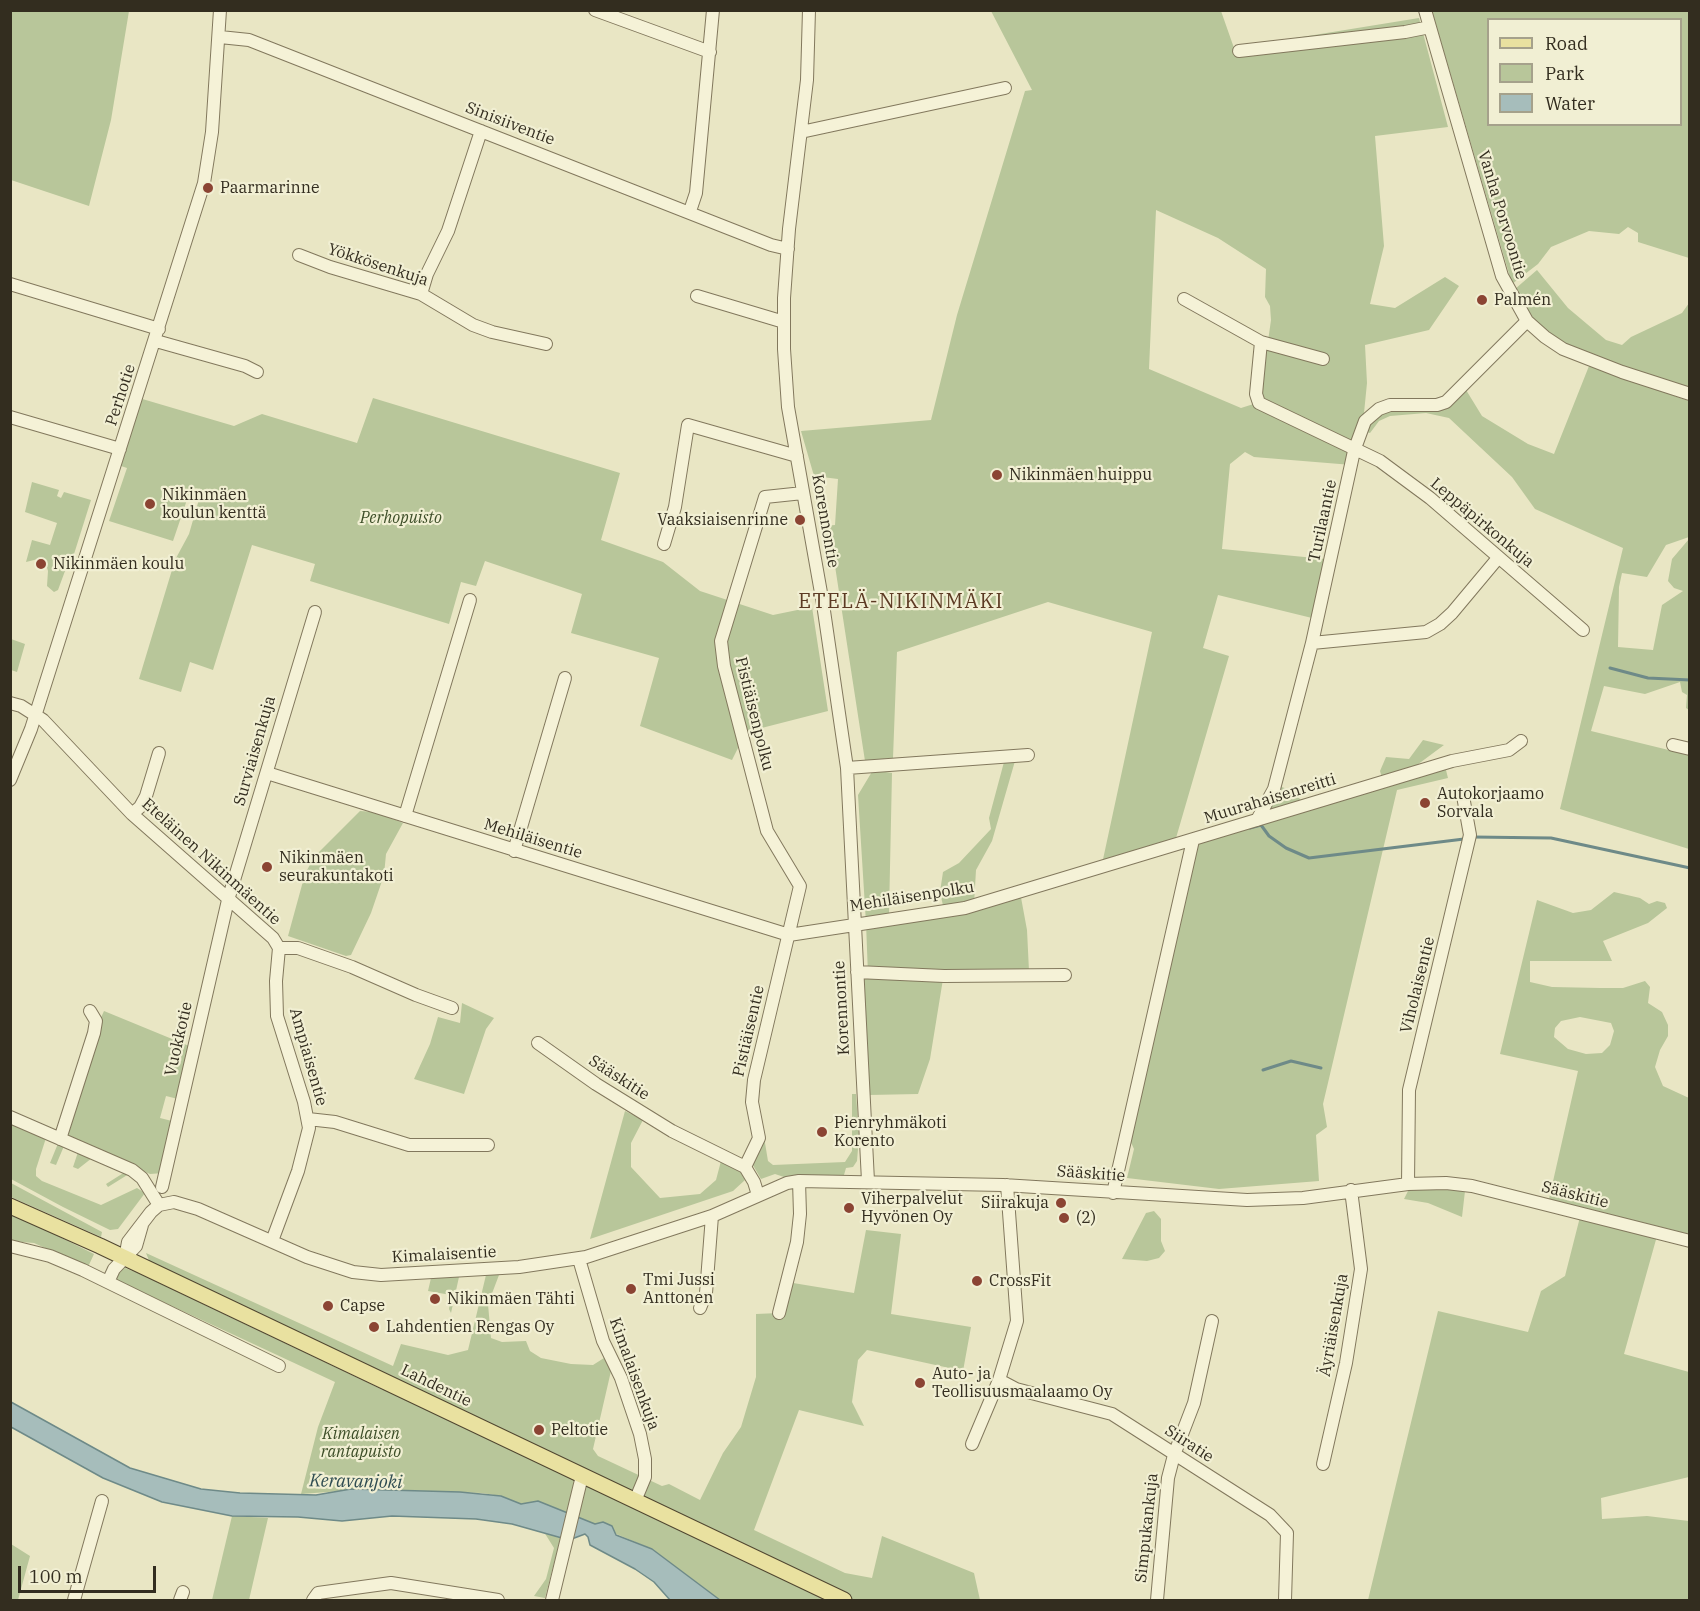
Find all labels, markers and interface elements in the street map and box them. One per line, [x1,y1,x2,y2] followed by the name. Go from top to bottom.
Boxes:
[1487,18,1682,126] legend
[1545,32,1588,55] text: Road
[1545,62,1584,85] text: Park
[1545,92,1595,115] text: Water
[463,98,557,150] street label: Sinisiiventie
[1473,148,1531,282] street label: Vanha Porvoontie
[220,178,319,198] place label: Paarmarinne
[201,181,215,195] marker: Paarmarinne
[325,240,431,290] street label: Yökkösenkuja
[1494,290,1551,310] place label: Palmén
[1475,293,1489,307] marker: Palmén
[102,362,140,428] street label: Perhotie
[1009,465,1152,485] place label: Nikinmäen huippu
[990,468,1004,482] marker: Nikinmäen huippu
[807,473,843,569] street label: Korennontie
[1426,474,1538,572] street label: Leppäpirkonkuja
[1305,478,1341,564] street label: Turilaantie
[162,485,266,523] place label: Nikinmäen koulun kenttä
[143,497,157,511] marker: Nikinmäen koulun kenttä
[360,508,442,528] park label: Perhopuisto
[657,510,788,530] place label: Vaaksiaisenrinne
[793,513,807,527] marker: Vaaksiaisenrinne
[53,554,184,574] place label: Nikinmäen koulu
[34,557,48,571] marker: Nikinmäen koulu
[798,590,1004,614] district label: ETELÄ-NIKINMÄKI
[731,655,777,773] street label: Pistiäisenpolku
[230,694,280,808] street label: Surviaisenkuja
[1202,770,1338,828] street label: Muurahaisenreitti
[1437,784,1544,822] place label: Autokorjaamo Sorvala
[138,795,284,929] street label: Eteläinen Nikinmäentie
[1418,796,1432,810] marker: Autokorjaamo Sorvala
[481,815,585,863] street label: Mehiläisentie
[279,848,394,886] place label: Nikinmäen seurakuntakoti
[260,860,274,874] marker: Nikinmäen seurakuntakoti
[848,878,976,916] street label: Mehiläisenpolku
[1397,935,1439,1035] street label: Viholaisentie
[830,960,854,1056] street label: Korennontie
[729,983,769,1079] street label: Pistiäisentie
[161,1000,197,1078] street label: Vuokkotie
[285,1006,331,1108] street label: Ampiaisentie
[585,1051,653,1105] street label: Sääskitie
[834,1113,947,1151] place label: Pienryhmäkoti Korento
[815,1125,829,1139] marker: Pienryhmäkoti Korento
[1056,1162,1126,1186] street label: Sääskitie
[1540,1177,1610,1213] street label: Sääskitie
[861,1189,963,1227] place label: Viherpalvelut Hyvönen Oy
[981,1193,1049,1213] place label: Siirakuja
[1054,1196,1068,1210] marker: Siirakuja
[842,1201,856,1215] marker: Viherpalvelut Hyvönen Oy
[1076,1208,1096,1228] place label: (2)
[1057,1211,1071,1225] marker: (2)
[391,1243,497,1267] street label: Kimalaisentie
[643,1270,715,1308] place label: Tmi Jussi Anttonen
[989,1271,1051,1291] place label: CrossFit
[1315,1272,1353,1378] street label: Äyriäisenkuja
[970,1274,984,1288] marker: CrossFit
[624,1282,638,1296] marker: Tmi Jussi Anttonen
[447,1289,575,1309] place label: Nikinmäen Tähti
[428,1292,442,1306] marker: Nikinmäen Tähti
[340,1296,385,1316] place label: Capse
[321,1299,335,1313] marker: Capse
[605,1315,663,1433] street label: Kimalaisenkuja
[386,1317,554,1337] place label: Lahdentien Rengas Oy
[367,1320,381,1334] marker: Lahdentien Rengas Oy
[398,1361,474,1411] street label: Lahdentie
[932,1364,1113,1402] place label: Auto- ja Teollisuusmaalaamo Oy
[913,1376,927,1390] marker: Auto- ja Teollisuusmaalaamo Oy
[551,1420,608,1440] place label: Peltotie
[1161,1421,1217,1467] street label: Siiratie
[532,1423,546,1437] marker: Peltotie
[321,1424,401,1462] park label: Kimalaisen rantapuisto
[309,1470,403,1494] water label: Keravanjoki
[1132,1472,1162,1584] street label: Simpukankuja
[21,1554,159,1592] scale bar
[29,1565,83,1588] text: 100 m

